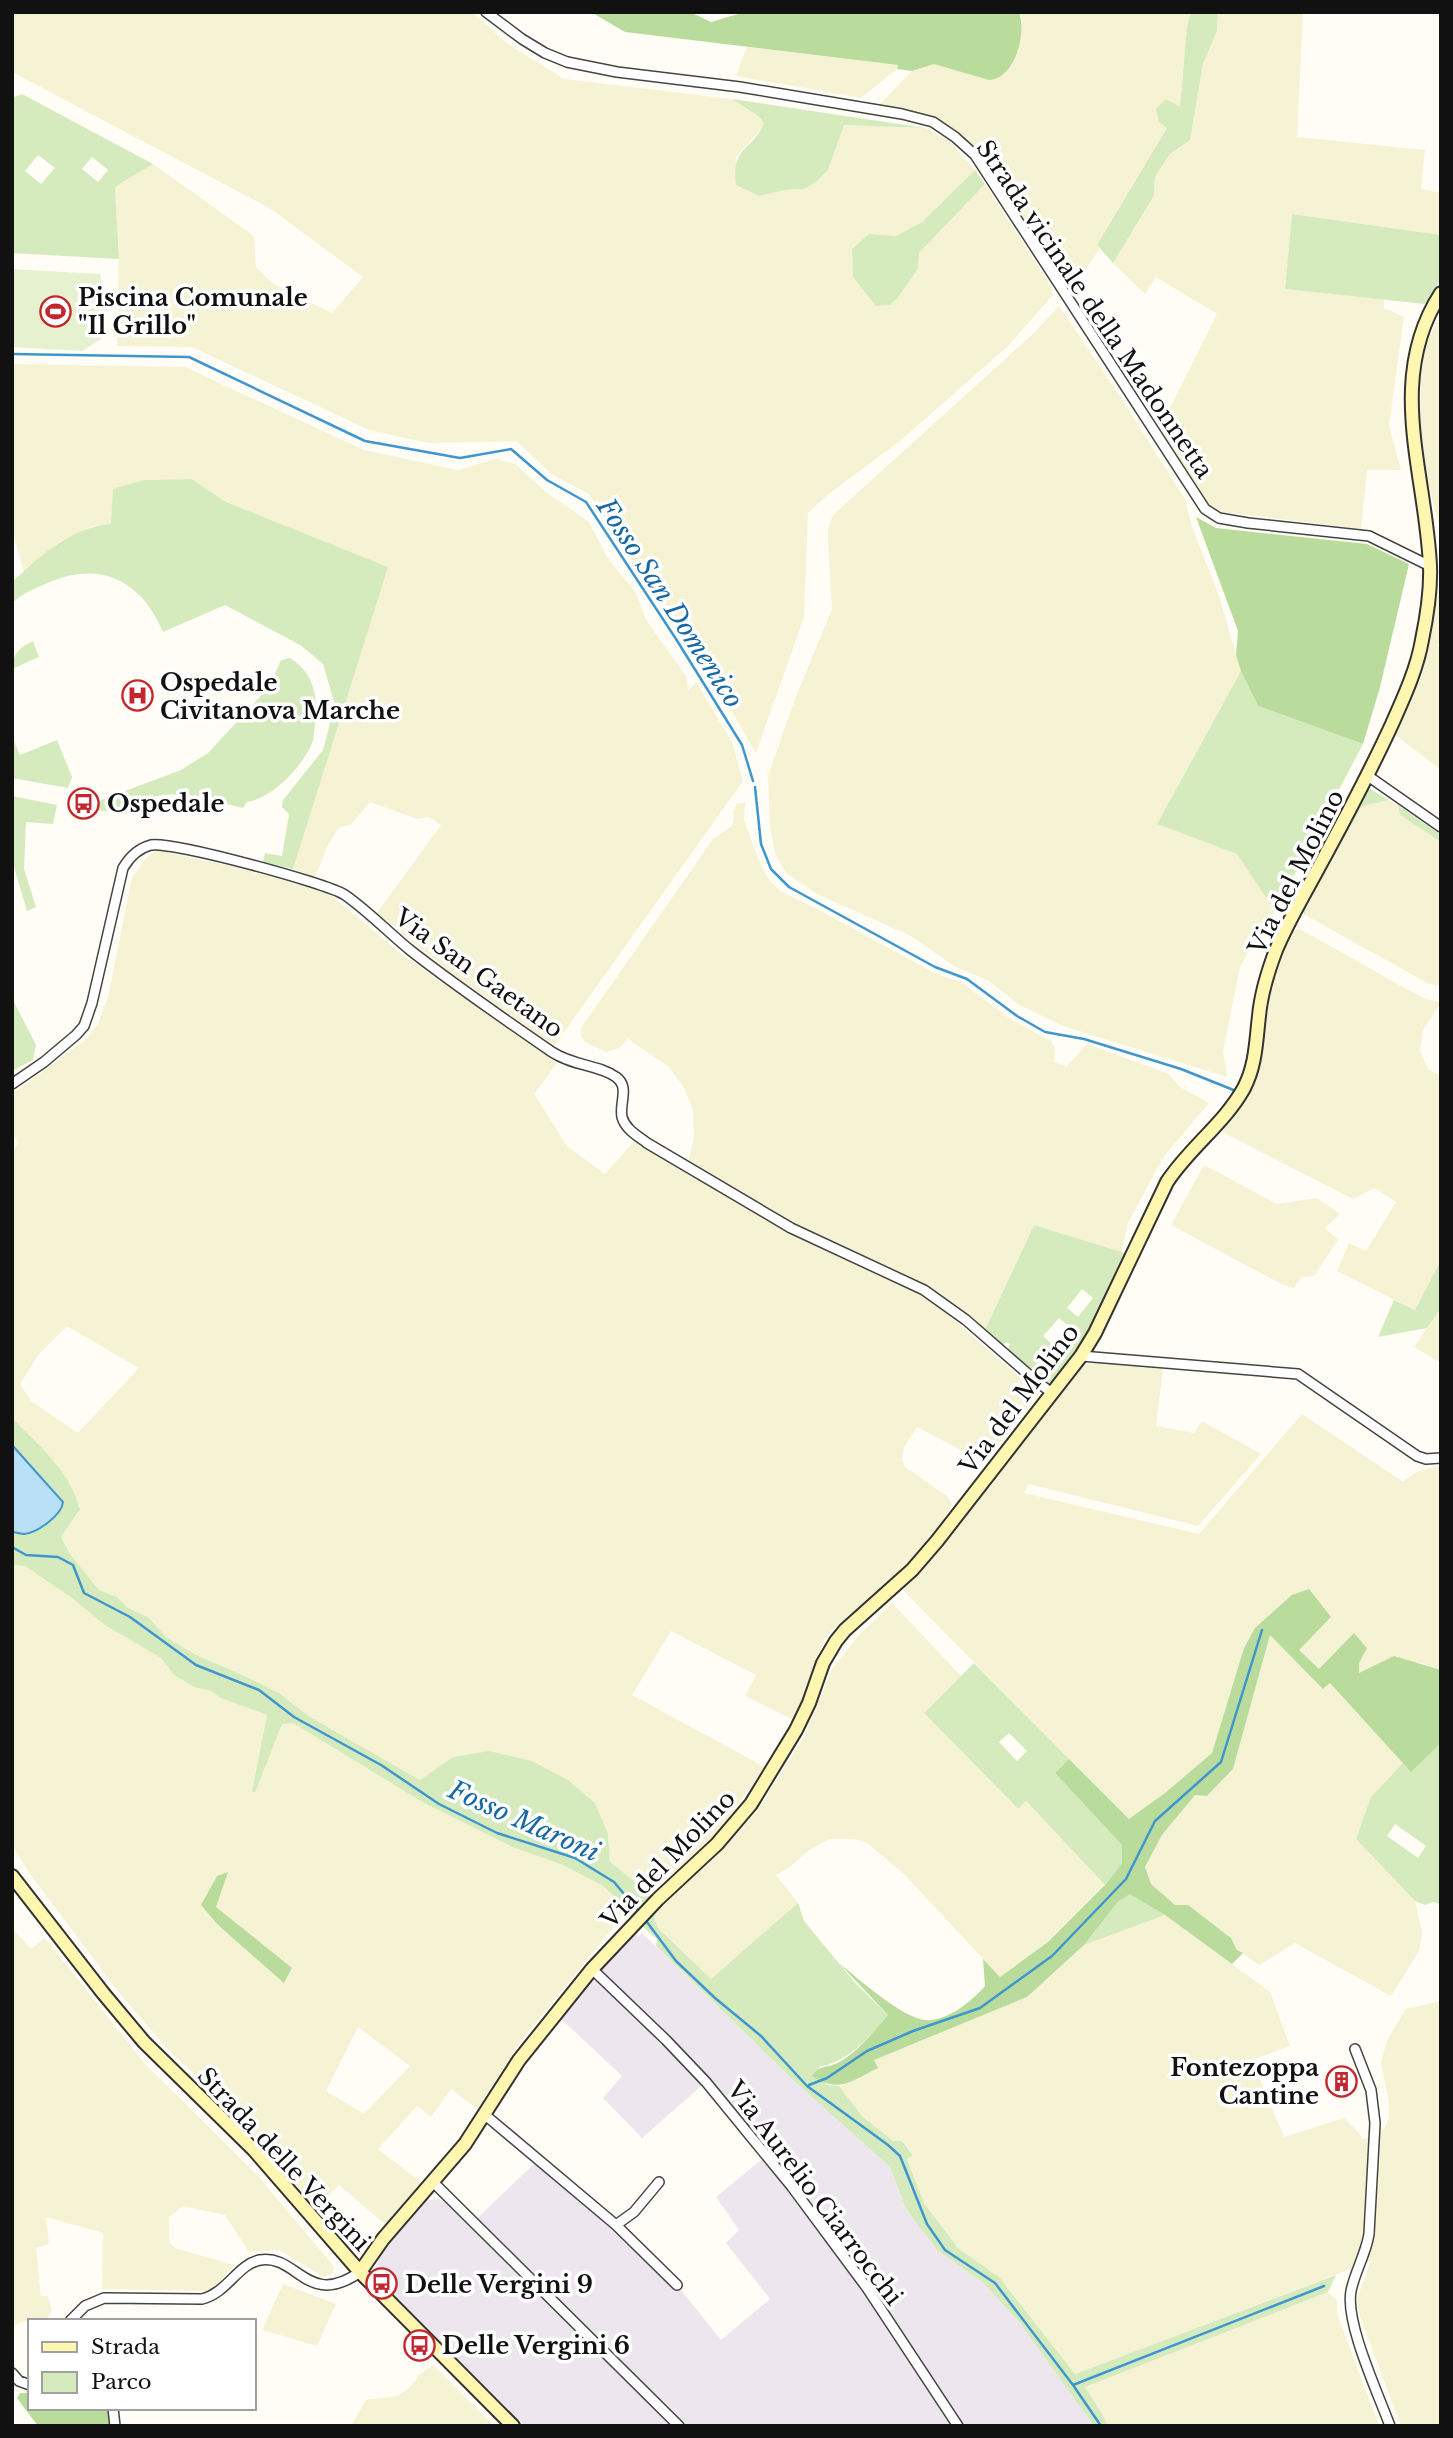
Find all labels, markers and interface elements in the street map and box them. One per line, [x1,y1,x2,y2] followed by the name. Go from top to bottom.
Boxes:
[971,134,1220,484] street label: Strada vicinale della Madonnetta
[78,283,308,340] place label: Piscina Comunale "Il Grillo"
[38,294,72,328] sports icon: Piscina Comunale "Il Grillo"
[590,491,750,714] water label: Fosso San Domenico
[160,668,400,725] place label: Ospedale Civitanova Marche
[120,679,154,713] hospital icon: Ospedale Civitanova Marche
[1242,785,1350,960] street label: Via del Molino
[67,786,101,820] bus stop icon: Ospedale
[107,789,224,818] place label: Ospedale
[388,901,569,1044] street label: Via San Gaetano
[952,1318,1085,1481] street label: Via del Molino
[443,1773,604,1869] water label: Fosso Maroni
[594,1784,741,1935] street label: Via del Molino
[1170,2053,1319,2110] place label: Fontezoppa Cantine
[192,2061,376,2257] street label: Strada delle Vergini
[1325,2064,1359,2098] building icon: Fontezoppa Cantine
[721,2074,909,2311] street label: Via Aurelio Ciarrocchi
[365,2267,399,2301] bus stop icon: Delle Vergini 9
[405,2270,593,2299] place label: Delle Vergini 9
[28,2319,256,2410] legend
[402,2328,436,2362] bus stop icon: Delle Vergini 6
[442,2331,630,2360] place label: Delle Vergini 6
[91,2334,160,2360] text: Strada
[91,2369,152,2395] text: Parco

